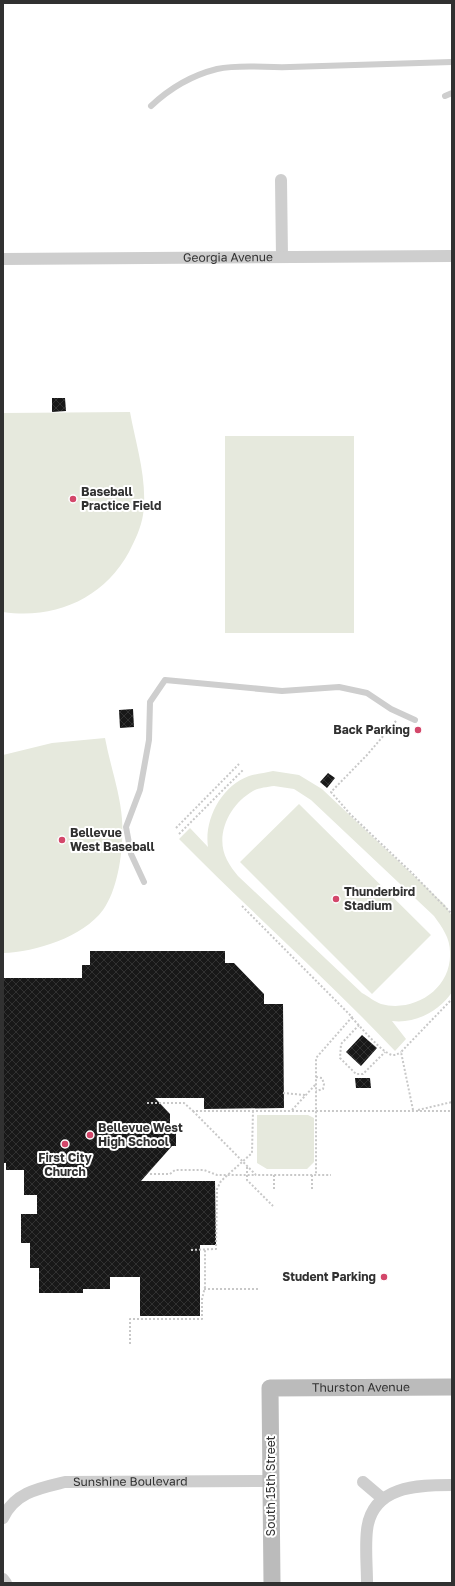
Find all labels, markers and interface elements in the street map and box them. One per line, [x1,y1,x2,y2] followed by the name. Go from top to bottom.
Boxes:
[183,249,273,265] street label: Georgia Avenue
[81,484,161,513] place label: Baseball Practice Field
[68,494,78,504] marker: Baseball Practice Field
[333,722,410,737] place label: Back Parking
[413,725,423,735] marker: Back Parking
[70,825,155,854] place label: Bellevue West Baseball
[57,835,67,845] marker: Bellevue West Baseball
[344,884,415,913] place label: Thunderbird Stadium
[331,894,341,904] marker: Thunderbird Stadium
[98,1120,183,1149] place label: Bellevue West High School
[85,1130,95,1140] marker: Bellevue West High School
[60,1139,70,1149] marker: First City Church
[38,1150,93,1179] place label: First City Church
[282,1269,376,1284] place label: Student Parking
[379,1272,389,1282] marker: Student Parking
[312,1379,410,1395] street label: Thurston Avenue
[263,1435,278,1536] street label: South 15th Street
[73,1473,188,1489] street label: Sunshine Boulevard

